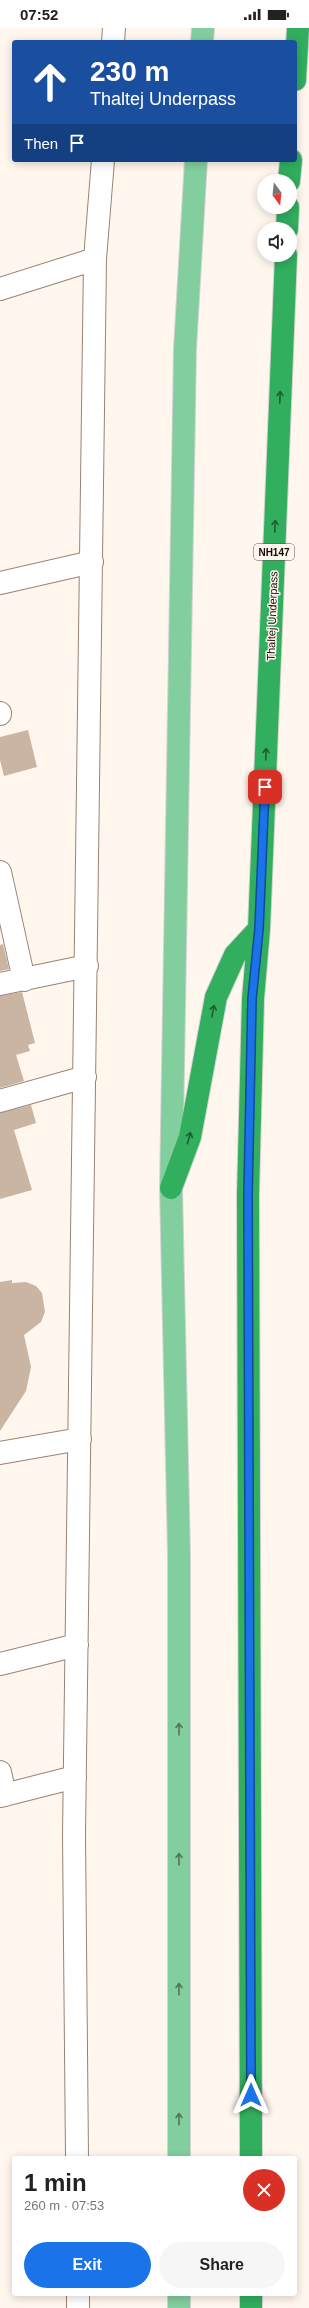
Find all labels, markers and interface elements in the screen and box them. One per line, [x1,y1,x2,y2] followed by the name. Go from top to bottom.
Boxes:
[20,6,58,23] text: 07:52
[24,56,76,108] icon: ahead
[90,56,169,87] text: 230 m
[90,89,236,109] text: Thaltej Underpass
[66,132,88,154] icon: arrive
[24,135,58,152] text: Then
[257,174,297,214] north arrow
[257,174,297,262] map controls
[257,222,297,262] button: sound
[277,391,284,404] one-way arrow
[272,520,279,533] one-way arrow
[254,544,294,560] road number: NH147
[264,571,280,661] street label: Thaltej Underpass
[262,748,270,761] one-way arrow
[248,770,282,804] pin
[254,776,276,798] icon: arrive
[209,1005,217,1018] one-way arrow
[186,1132,193,1145] one-way arrow
[175,1723,183,1736] one-way arrow
[175,1853,183,1866] one-way arrow
[175,1983,183,1996] one-way arrow
[230,2074,272,2116] position arrow
[175,2113,183,2126] one-way arrow
[24,2169,87,2196] text: 1 min
[243,2169,285,2211] button: close
[24,2198,104,2213] text: 260 m · 07:53
[24,2242,151,2288] button: Exit
[159,2242,285,2288] button: Share

